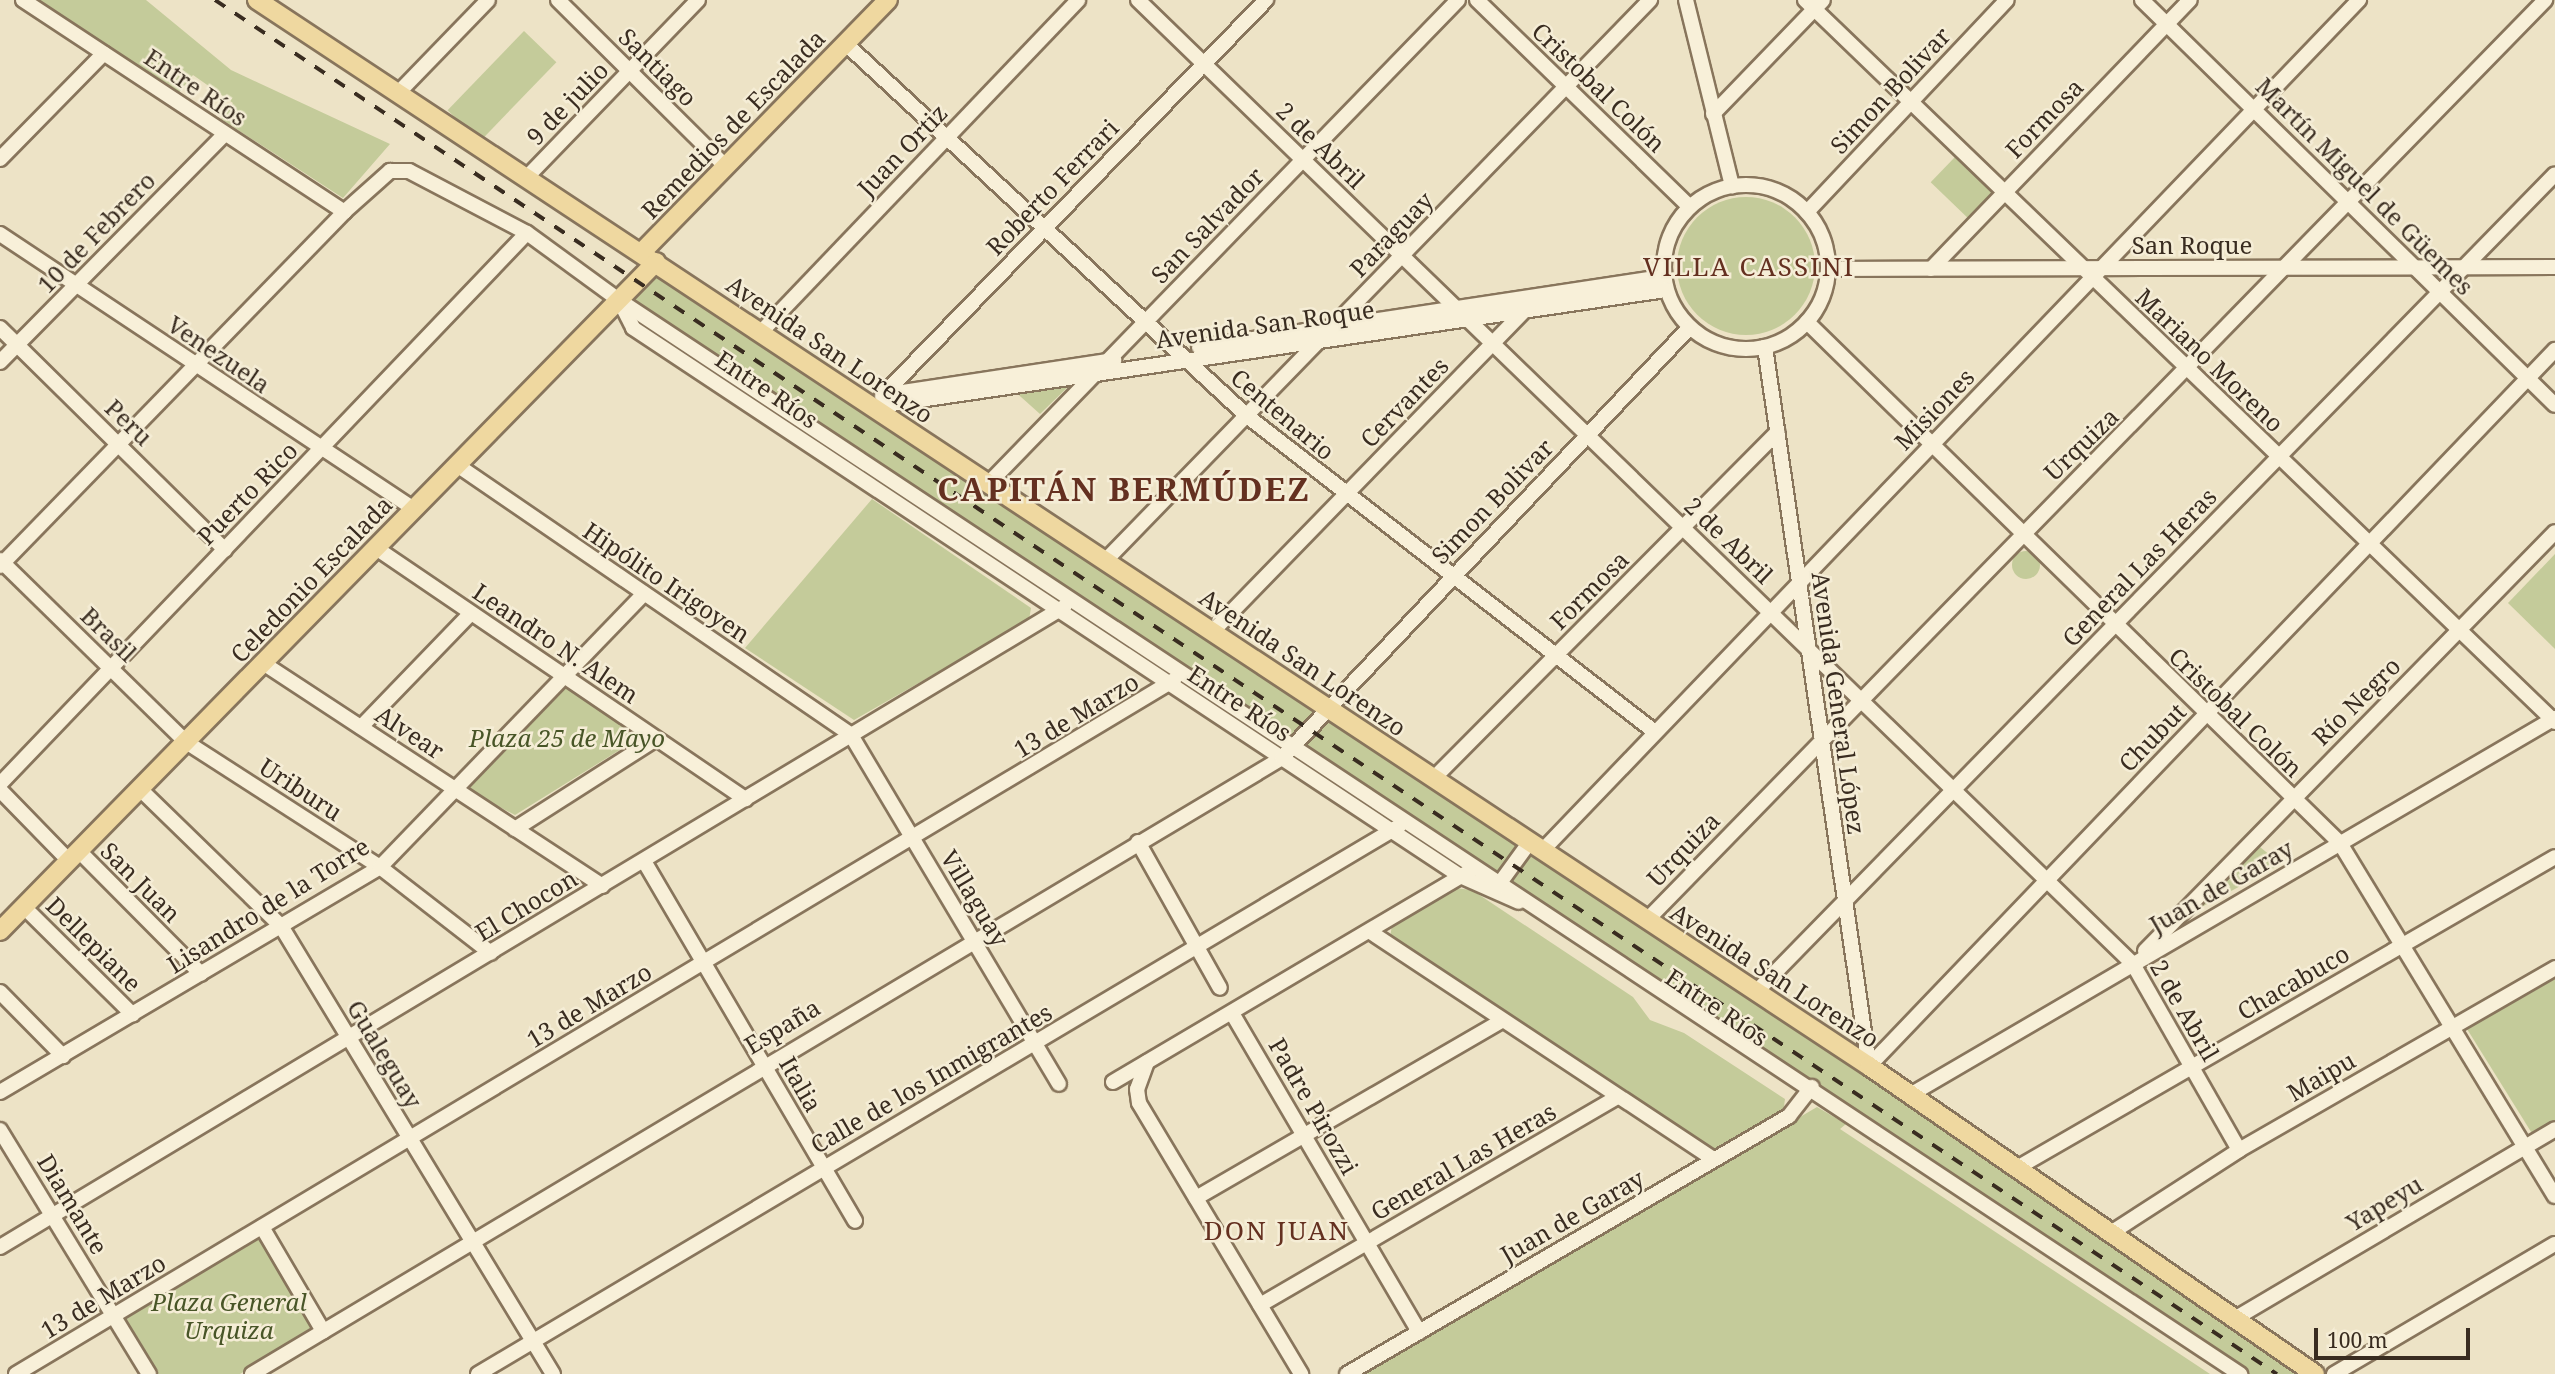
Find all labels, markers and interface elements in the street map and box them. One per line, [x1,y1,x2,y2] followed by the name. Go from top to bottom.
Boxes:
[1526,16,1672,158] street label: Cristobal Colón
[1824,21,1956,159] street label: Simon Bolivar
[613,22,703,112] street label: Santiago
[635,24,831,224] street label: Remedios de Escalada
[139,42,253,132] street label: Entre Ríos
[520,55,614,151] street label: 9 de julio
[2250,71,2480,301] street label: Martín Miguel de Güemes
[1999,72,2089,164] street label: Formosa
[1271,96,1371,194] street label: 2 de Abril
[851,98,953,202] street label: Juan Ortiz
[980,113,1124,261] street label: Roberto Ferrari
[1145,161,1269,289] street label: San Salvador
[31,166,161,298] street label: 10 de Febrero
[1343,185,1439,283] street label: Paraguay
[2132,231,2252,259] street label: San Roque
[1645,251,1853,283] district label: VILLA CASSINI
[721,269,939,429] street label: Avenida San Lorenzo
[2130,282,2290,438] street label: Mariano Moreno
[1154,294,1376,354] street label: Avenida San Roque
[162,309,276,399] street label: Venezuela
[710,344,824,434] street label: Entre Ríos
[1354,351,1454,453] street label: Cervantes
[1225,362,1341,466] street label: Centenario
[1888,362,1980,456] street label: Misiones
[100,393,158,451] street label: Peru
[2038,402,2124,486] street label: Urquiza
[1425,433,1559,569] street label: Simon Bolivar
[191,436,303,550] street label: Puerto Rico
[939,470,1309,508] district label: CAPITÁN BERMÚDEZ
[2056,482,2222,652] street label: General Las Heras
[224,490,398,668] street label: Celedonio Escalada
[1679,491,1779,589] street label: 2 de Abril
[578,516,756,648] street label: Hipólito Irigoyen
[1544,545,1634,635] street label: Formosa
[1806,570,1872,836] street label: Avenida General López
[468,577,644,709] street label: Leandro N. Alem
[1194,582,1412,742] street label: Avenida San Lorenzo
[75,601,143,667] street label: Brasil
[2163,641,2309,783] street label: Cristobal Colón
[2306,651,2406,751] street label: Río Negro
[1183,659,1297,747] street label: Entre Ríos
[1008,667,1144,763] street label: 13 de Marzo
[2113,697,2191,777] street label: Chubut
[370,699,450,765] street label: Alvear
[469,724,665,752] park label: Plaza 25 de Mayo
[254,752,348,826] street label: Uriburu
[1641,806,1725,892] street label: Urquiza
[162,831,374,979] street label: Lisandro de la Torre
[2144,833,2298,939] street label: Juan de Garay
[95,836,187,928] street label: San Juan
[935,845,1015,951] street label: Villaguay
[470,863,582,947] street label: El Chocon
[41,891,147,997] street label: Dellepiane
[1665,897,1885,1053] street label: Avenida San Lorenzo
[2232,938,2354,1026] street label: Chacabuco
[2145,954,2225,1066] street label: 2 de Abril
[521,957,657,1053] street label: 13 de Marzo
[1660,962,1774,1052] street label: Entre Ríos
[739,992,825,1060] street label: España
[342,995,428,1113] street label: Gualeguay
[805,997,1057,1159] street label: Calle de los Inmigrantes
[1263,1033,1365,1179] street label: Padre Pirozzi
[2282,1045,2360,1107] street label: Maipu
[774,1051,828,1117] street label: Italia
[1365,1096,1561,1226] street label: General Las Heras
[32,1149,114,1259] street label: Diamante
[1495,1163,1649,1269] street label: Juan de Garay
[2341,1169,2427,1237] street label: Yapeyu
[1205,1215,1349,1247] district label: DON JUAN
[35,1248,171,1344] street label: 13 de Marzo
[151,1288,307,1344] park label: Plaza General Urquiza
[2317,1314,2473,1358] scale bar
[2327,1326,2388,1354] text: 100 m

